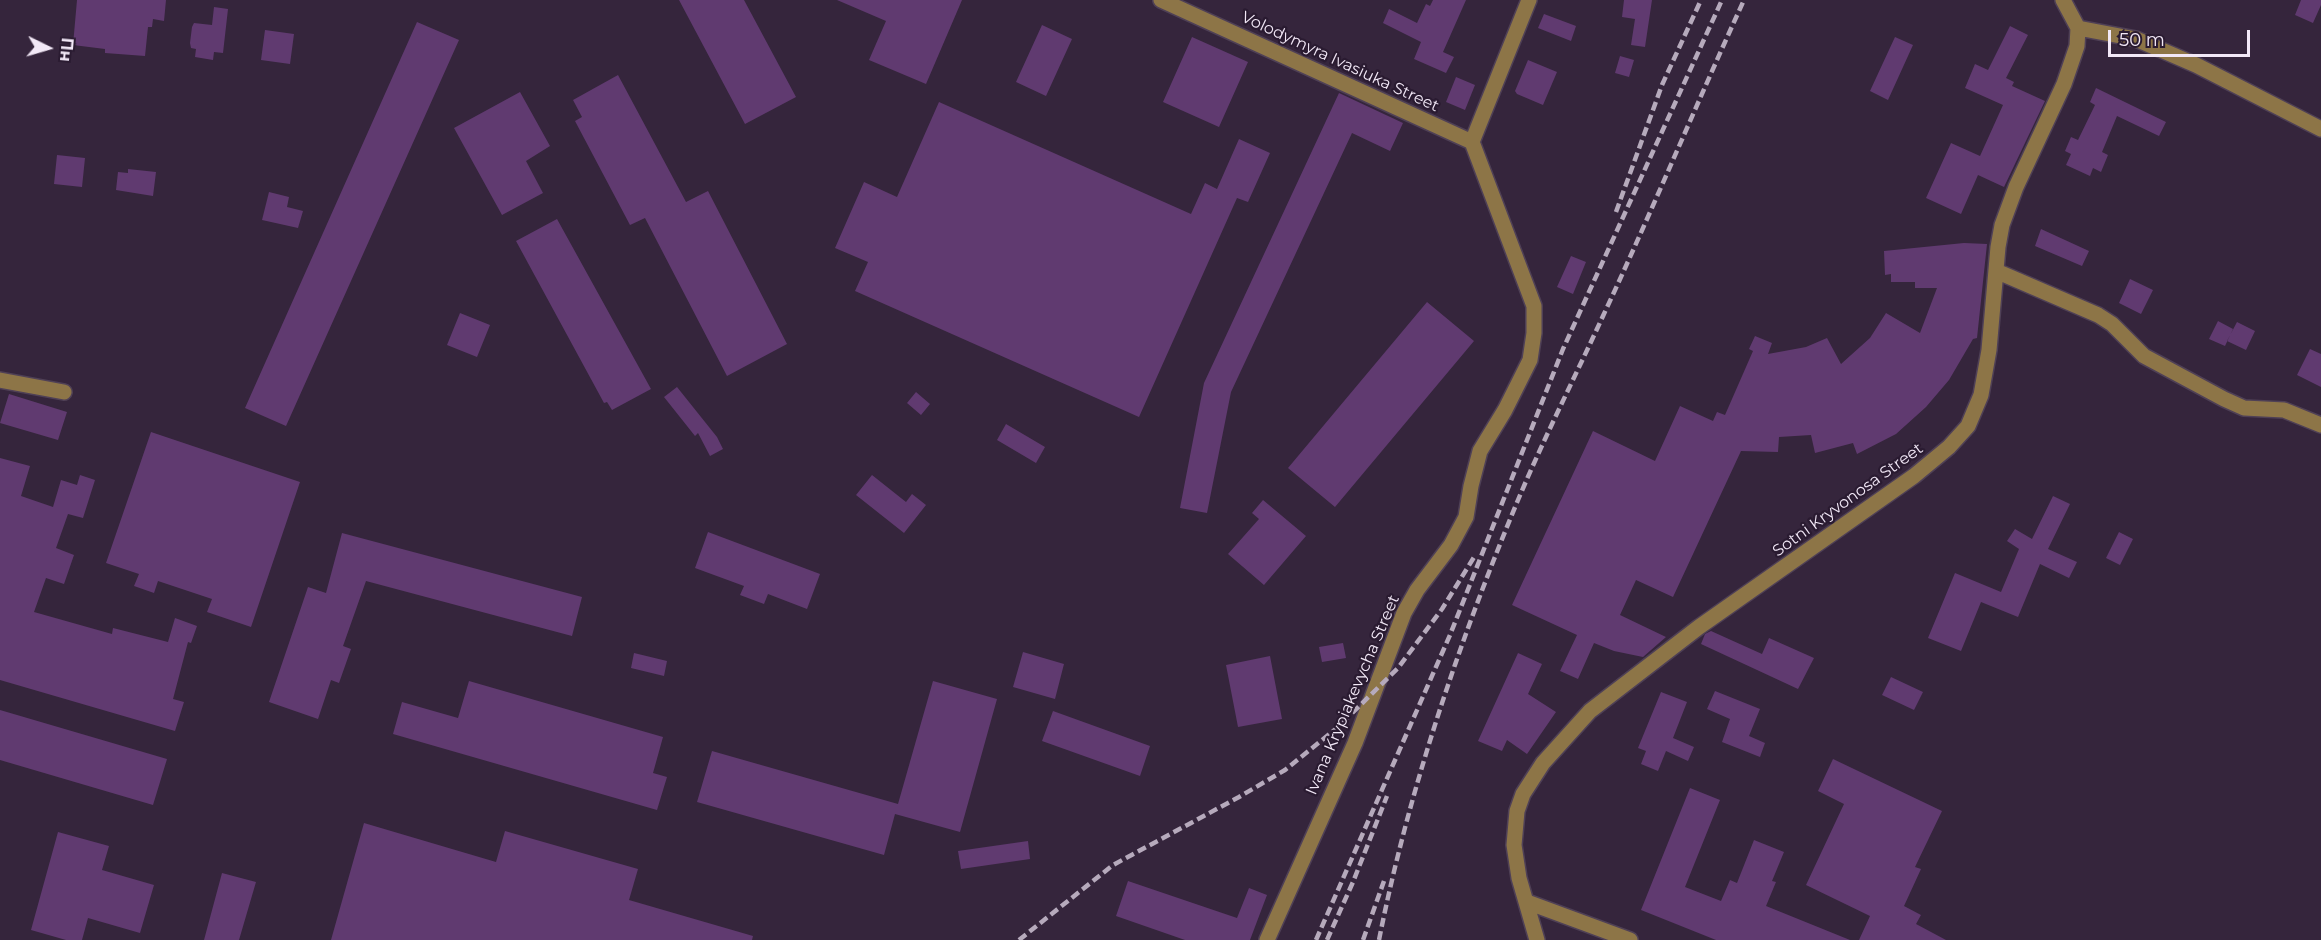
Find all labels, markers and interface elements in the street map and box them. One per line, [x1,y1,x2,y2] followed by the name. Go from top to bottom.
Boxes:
[1238,8,1442,116] street label: Volodymyra Ivasiuka Street
[18,18,78,78] north arrow
[2111,18,2254,56] scale bar
[2119,29,2165,51] text: 50 m
[56,37,77,62] text: Пн
[1769,439,1927,561] street label: Sotni Kryvonosa Street
[1302,592,1404,798] street label: Ivana Krypiakevycha Street

